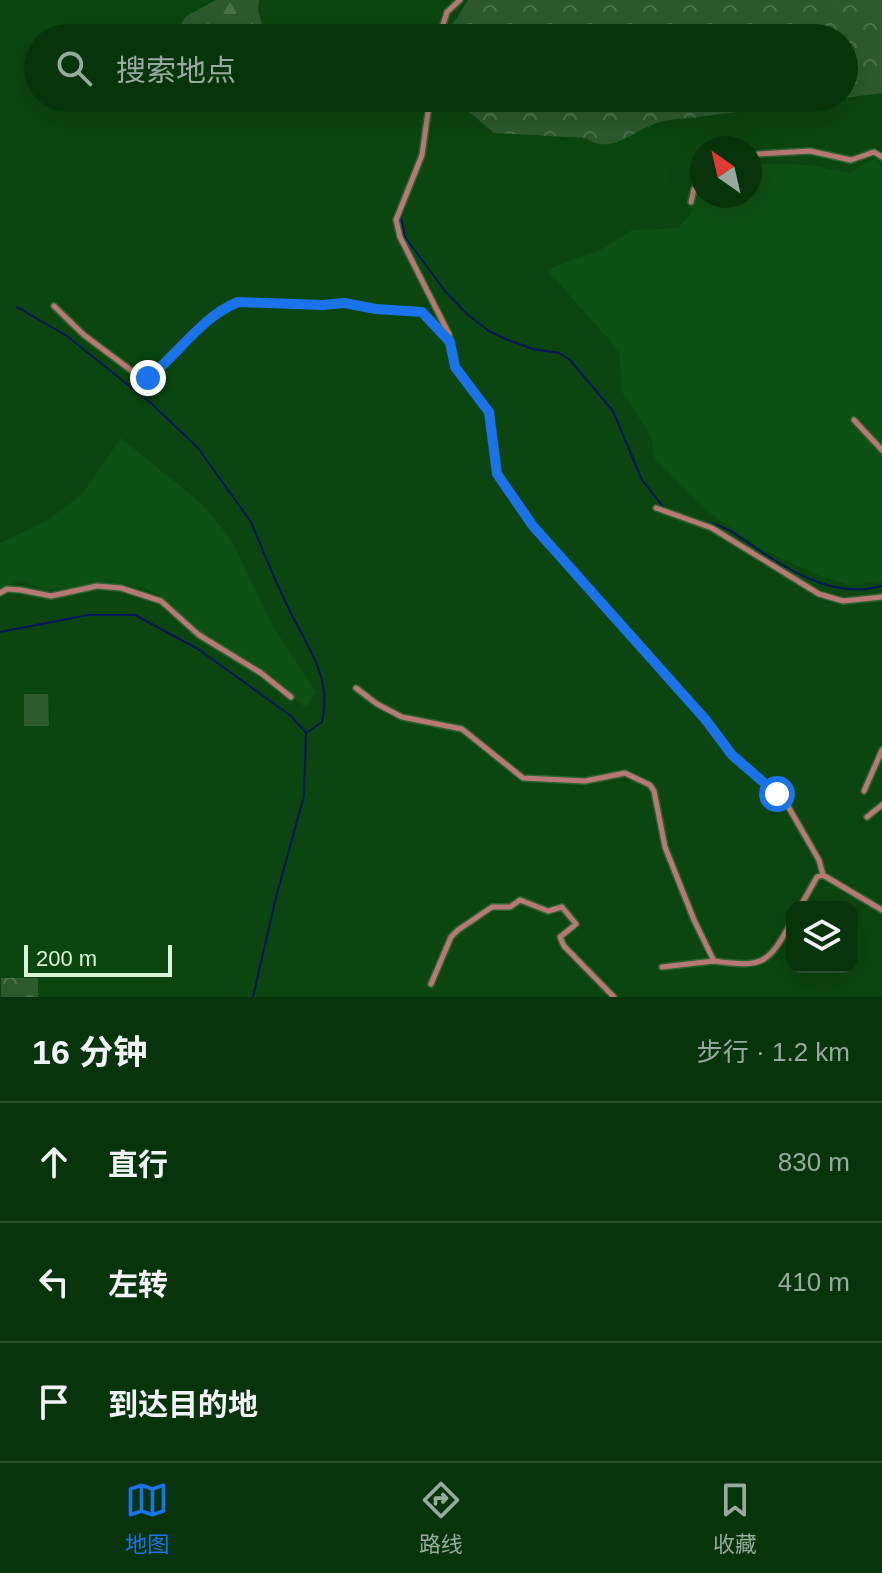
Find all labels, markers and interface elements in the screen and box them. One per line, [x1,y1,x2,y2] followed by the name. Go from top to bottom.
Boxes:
[24,24,858,112] search box
[52,46,96,90] icon: search
[116,54,236,87] text: 搜索地点
[690,136,762,208] north arrow
[130,360,166,396] route end
[759,776,795,812] route start
[786,901,858,973] map controls
[786,901,858,973] button: layers
[24,941,172,977] scale bar
[36,946,97,971] text: 200 m
[32,1033,147,1071] text: 16 分钟
[697,1037,850,1067] text: 步行 · 1.2 km
[32,1140,76,1184] icon: ahead
[778,1147,850,1177] text: 830 m
[108,1148,168,1181] text: 直行
[32,1260,76,1304] icon: left
[778,1267,850,1297] text: 410 m
[108,1268,168,1301] text: 左转
[32,1380,76,1424] icon: arrive
[108,1388,258,1421] text: 到达目的地
[125,1478,169,1558] tab: 地图
[419,1478,463,1558] tab: 路线
[713,1478,757,1558] tab: 收藏

